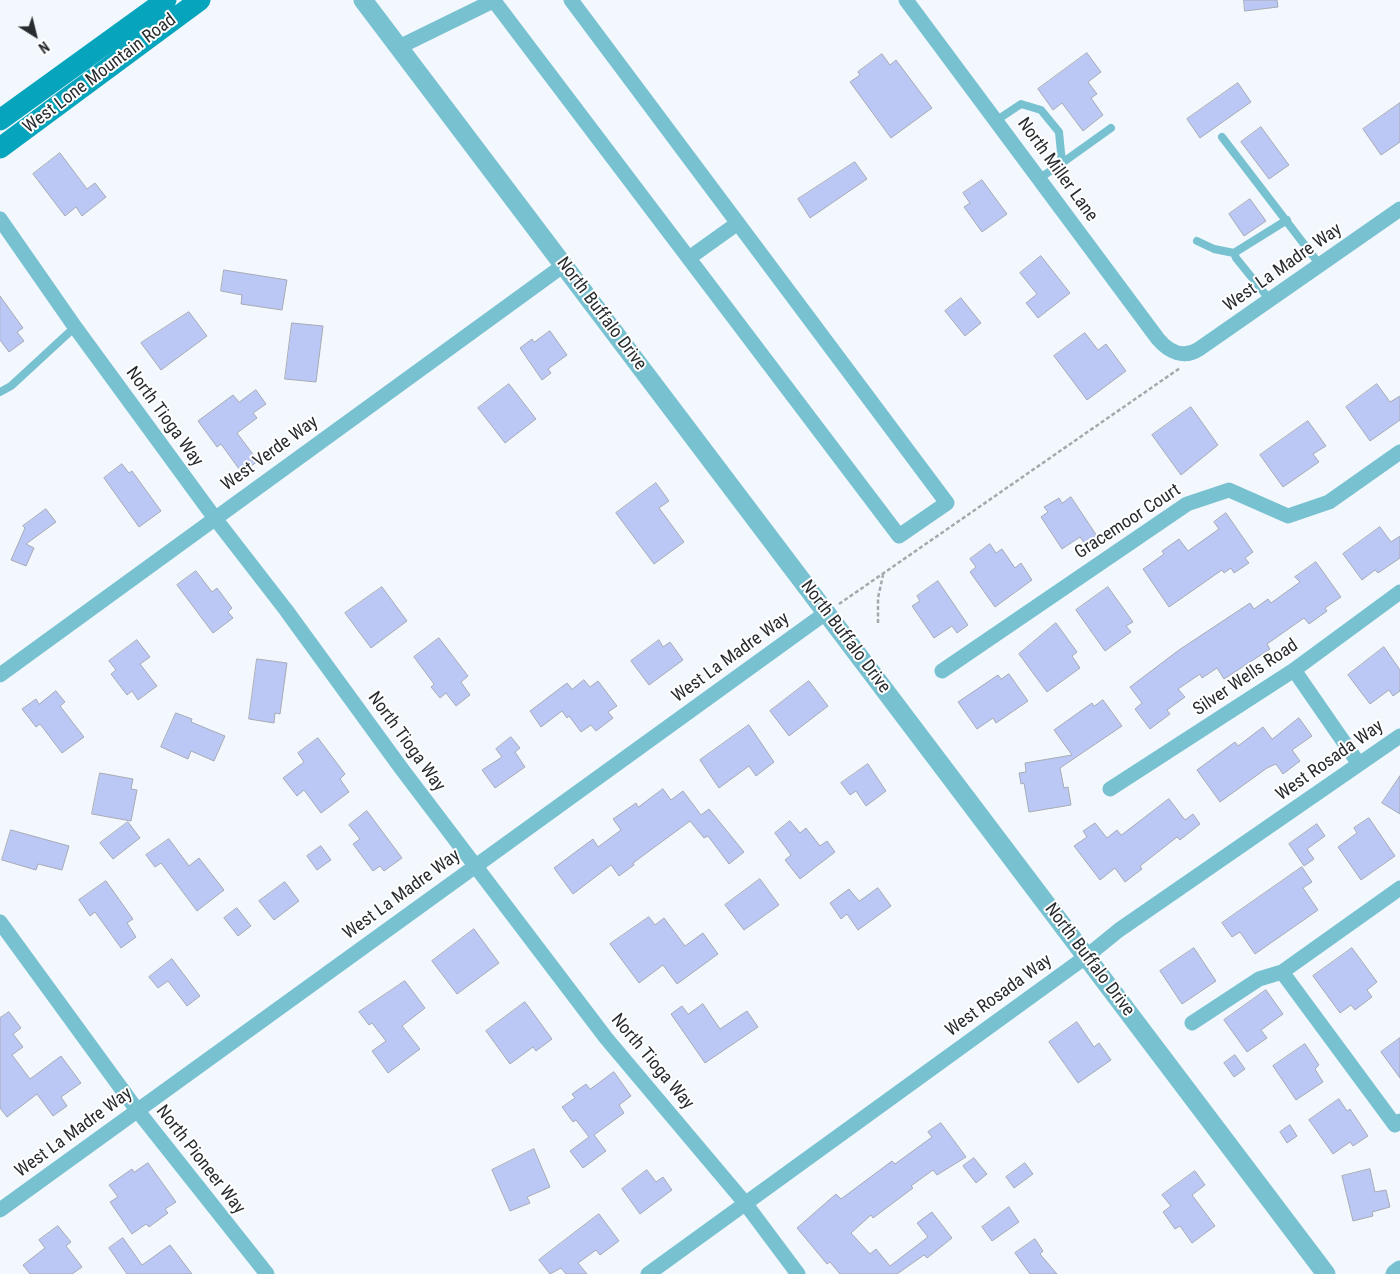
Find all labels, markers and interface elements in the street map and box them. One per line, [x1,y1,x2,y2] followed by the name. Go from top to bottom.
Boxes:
[10,10,60,60] north arrow
[19,10,181,138] street label: West Lone Mountain Road
[36,38,52,56] text: N
[1012,114,1102,226] street label: North Miller Lane
[1220,219,1346,317] street label: West La Madre Way
[551,253,651,375] street label: North Buffalo Drive
[121,363,207,471] street label: North Tioga Way
[218,412,322,496] street label: West Verde Way
[1071,480,1185,564] street label: Gracemoor Court
[795,576,895,698] street label: North Buffalo Drive
[668,608,794,708] street label: West La Madre Way
[1189,635,1303,721] street label: Silver Wells Road
[363,688,449,796] street label: North Tioga Way
[1272,716,1388,806] street label: West Rosada Way
[339,845,465,945] street label: West La Madre Way
[1039,899,1139,1021] street label: North Buffalo Drive
[942,950,1056,1042] street label: West Rosada Way
[606,1010,698,1114] street label: North Tioga Way
[11,1083,137,1183] street label: West La Madre Way
[151,1101,249,1219] street label: North Pioneer Way

